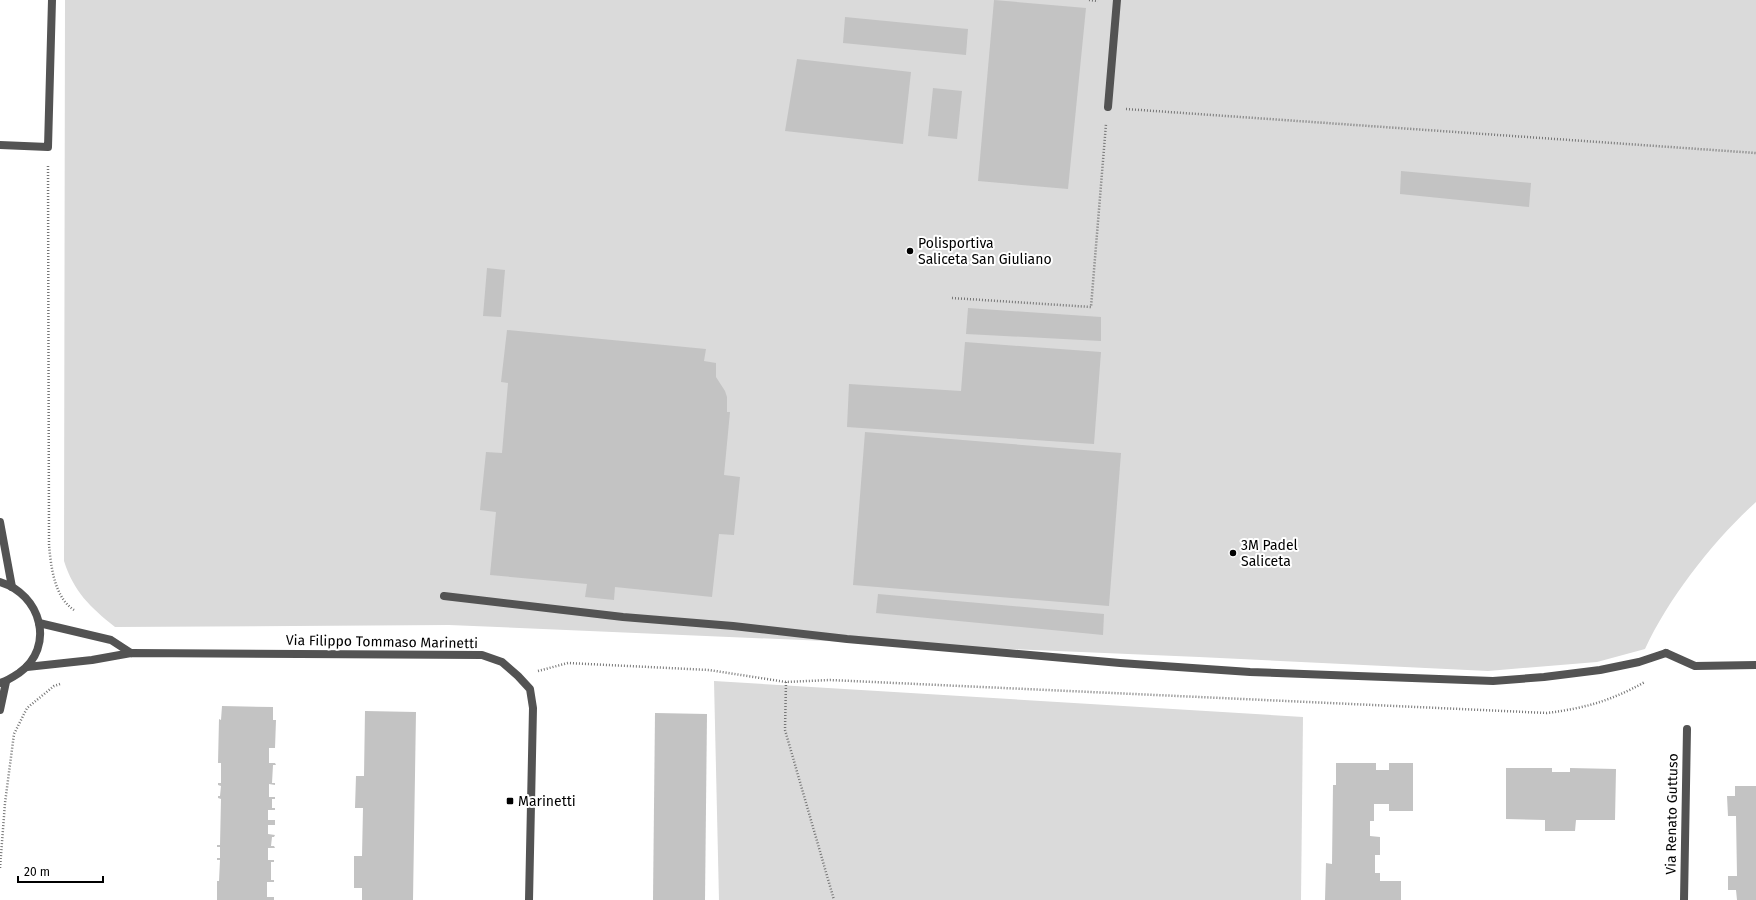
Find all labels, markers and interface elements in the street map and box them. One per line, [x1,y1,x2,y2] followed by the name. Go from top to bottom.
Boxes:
[918,235,1052,268] place label: Polisportiva Saliceta San Giuliano
[905,246,915,256] marker: Polisportiva Saliceta San Giuliano
[1241,537,1298,570] place label: 3M Padel Saliceta
[1228,548,1238,558] marker: 3M Padel Saliceta
[286,632,478,652] street label: Via Filippo Tommaso Marinetti
[1662,753,1682,875] street label: Via Renato Guttuso
[518,793,576,810] place label: Marinetti
[505,796,515,806] marker: Marinetti
[18,858,103,884] scale bar
[24,865,50,879] text: 20 m

